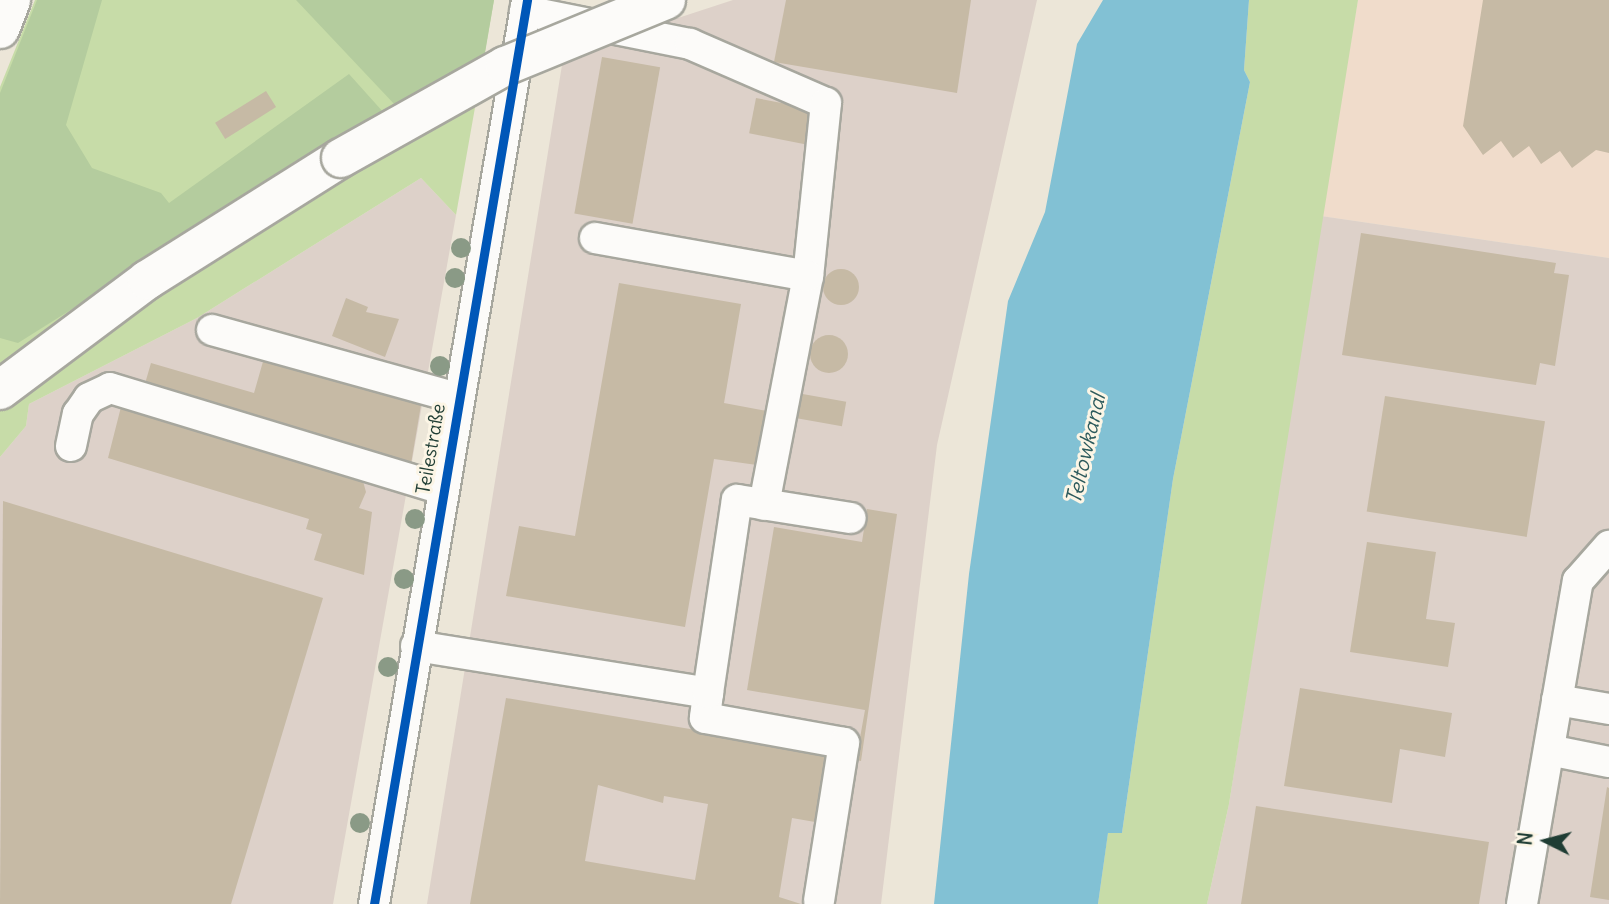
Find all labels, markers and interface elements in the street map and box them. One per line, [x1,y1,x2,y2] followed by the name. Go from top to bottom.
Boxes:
[1061,391,1111,507] water label: Teltowkanal
[412,402,450,496] street label: Teilestraße
[1511,806,1581,876] north arrow
[1512,831,1538,847] text: N

